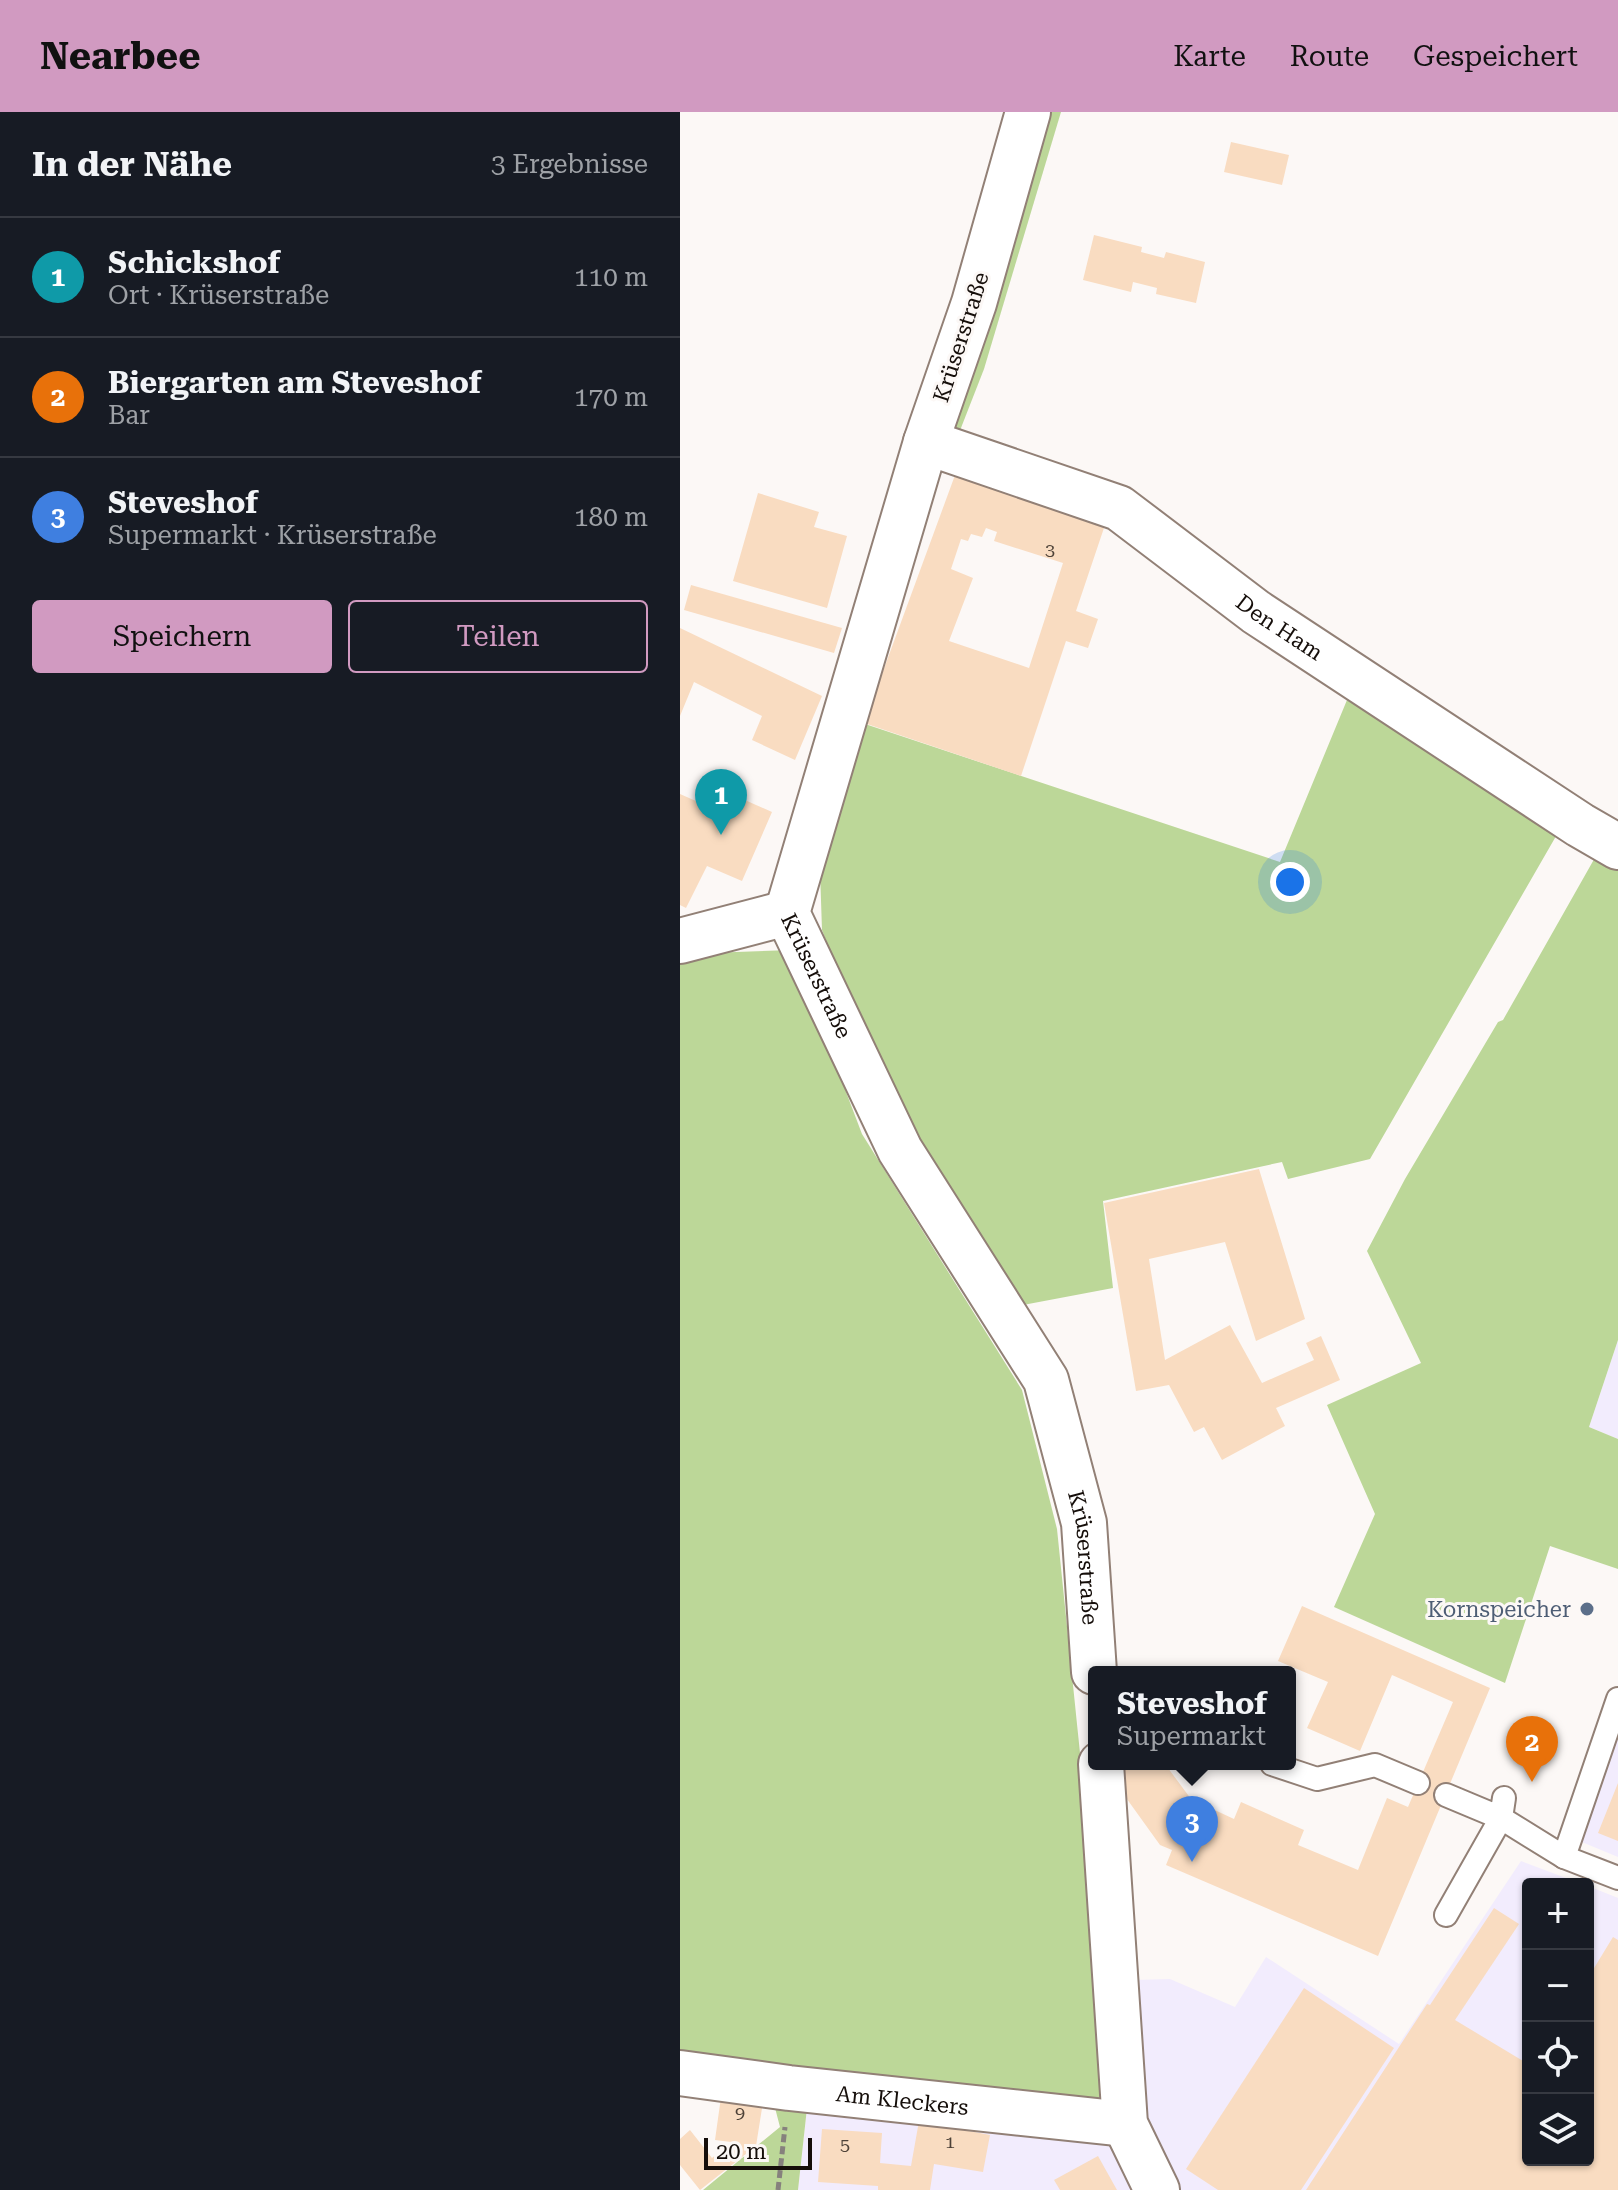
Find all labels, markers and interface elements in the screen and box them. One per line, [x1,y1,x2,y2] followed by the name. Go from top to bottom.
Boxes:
[40,34,201,78] text: Nearbee
[1173,40,1246,73] text: Karte
[1290,40,1369,73] text: Route
[1413,40,1578,73] text: Gespeichert
[32,144,232,184] text: In der Nähe
[491,149,648,179] text: 3 Ergebnisse
[108,245,280,280] text: Schickshof
[51,262,65,292] text: 1
[574,262,648,292] text: 110 m
[928,269,994,405] street label: Krüserstraße
[108,280,329,310] text: Ort · Krüserstraße
[108,365,482,400] text: Biergarten am Steveshof
[51,382,65,412] text: 2
[574,382,648,412] text: 170 m
[108,400,150,430] text: Bar
[108,485,258,520] text: Steveshof
[51,502,65,532] text: 3
[574,502,648,532] text: 180 m
[108,520,437,550] text: Supermarkt · Krüserstraße
[1045,539,1055,560] house number: 3
[1231,589,1328,665] street label: Den Ham
[32,600,332,673] button: Speichern
[348,600,648,673] button: Teilen
[695,769,747,835] pin: 1
[1270,862,1310,902] your location
[776,909,857,1042] street label: Krüserstraße
[1063,1488,1103,1626] street label: Krüserstraße
[1427,1597,1571,1622] place label: Kornspeicher
[1578,1600,1596,1618] marker: Kornspeicher
[1088,1666,1296,1770] popup
[1117,1686,1267,1721] text: Steveshof
[1506,1716,1558,1782] pin: 2
[1117,1721,1266,1751] text: Supermarkt
[1166,1796,1218,1862] pin: 3
[1522,1878,1594,2166] map controls
[1522,1878,1594,1950] button: +
[1522,1950,1594,2022] button: −
[1522,2022,1594,2094] button: locate
[835,2081,970,2120] street label: Am Kleckers
[1522,2094,1594,2166] button: layers
[735,2102,745,2123] house number: 9
[945,2131,955,2152] house number: 1
[704,2134,812,2170] scale bar
[840,2134,850,2155] house number: 5
[716,2139,766,2164] text: 20 m

